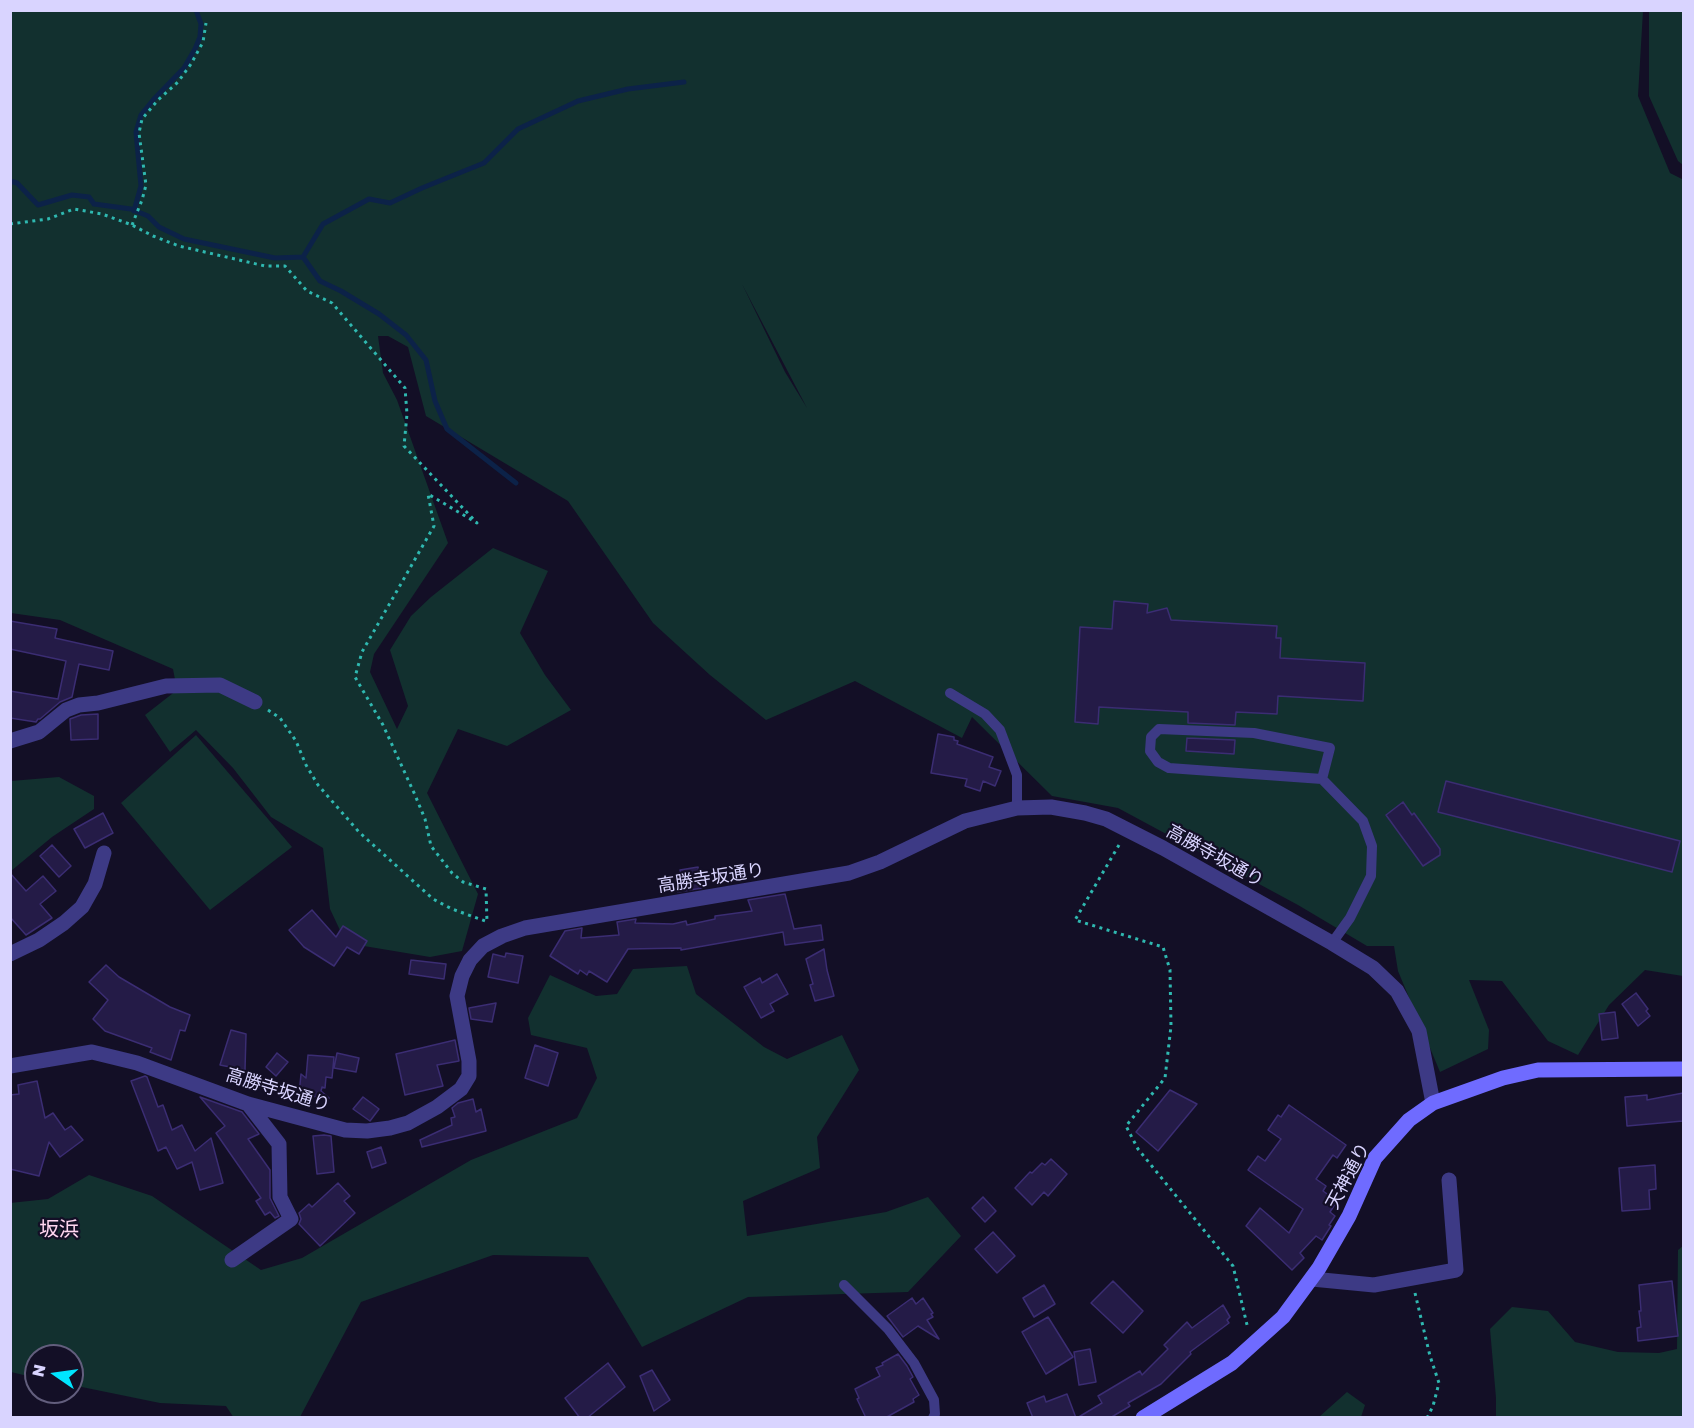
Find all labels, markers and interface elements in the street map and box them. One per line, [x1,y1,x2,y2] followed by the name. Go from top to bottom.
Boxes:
[1163,820,1267,892] street label: 高勝寺坂通り
[656,859,766,897] street label: 高勝寺坂通り
[223,1064,333,1116] street label: 高勝寺坂通り
[1322,1139,1374,1213] street label: 天神通り
[39,1218,79,1242] district label: 坂浜
[24,1344,84,1404] north arrow
[27,1362,50,1379] text: N

